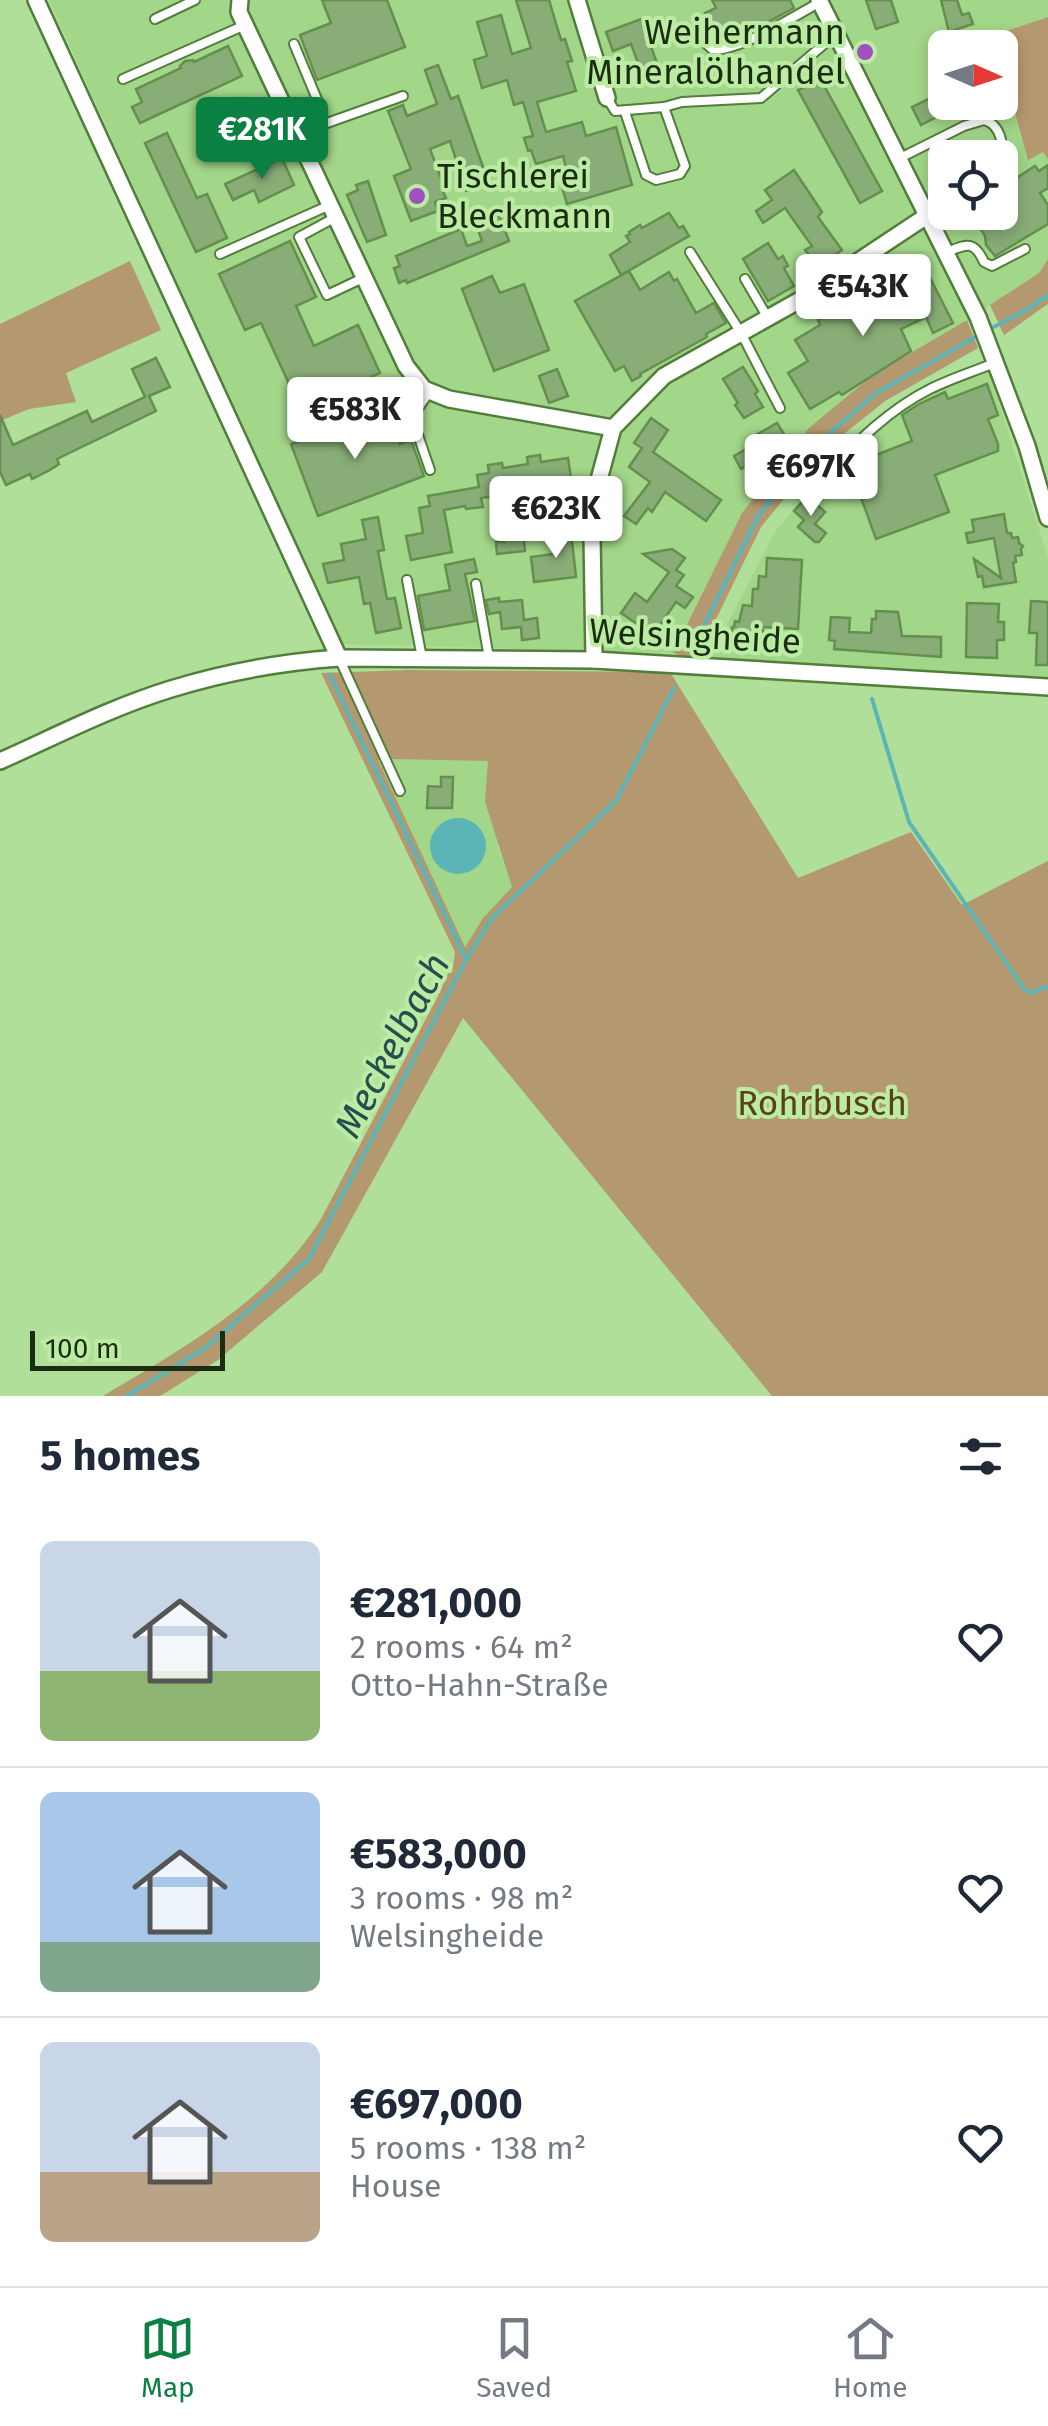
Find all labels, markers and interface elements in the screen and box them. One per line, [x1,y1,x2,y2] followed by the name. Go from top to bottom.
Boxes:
[586,11,845,93] place label: Weihermann Mineralölhandel
[928,30,1018,120] north arrow
[928,30,1018,230] map controls
[854,41,876,63] marker: Weihermann Mineralölhandel
[192,97,332,182] pin: €281K
[218,110,306,148] text: €281K
[928,140,1018,230] button: locate
[437,155,612,237] place label: Tischlerei Bleckmann
[406,185,428,207] marker: Tischlerei Bleckmann
[793,254,933,339] pin: €543K
[818,267,908,305] text: €543K
[285,377,425,462] pin: €583K
[309,390,401,428] text: €583K
[741,434,881,519] pin: €697K
[767,447,855,485] text: €697K
[486,476,626,561] pin: €623K
[511,489,601,527] text: €623K
[588,609,802,663] street label: Welsingheide
[324,945,460,1145] water label: Meckelbach
[737,1082,907,1124] park label: Rohrbusch
[30,1326,225,1370] scale bar
[45,1332,120,1365] text: 100 m
[953,1429,1008,1484] icon: filters
[40,1431,200,1481] text: 5 homes
[350,1578,522,1628] text: €281,000
[120,1581,240,1701] icon: home
[953,1614,1008,1669] icon: heart
[350,1628,573,1666] text: 2 rooms · 64 m²
[350,1666,609,1704] text: Otto-Hahn-Straße
[350,1829,527,1879] text: €583,000
[120,1832,240,1952] icon: home
[953,1865,1008,1920] icon: heart
[350,1879,573,1917] text: 3 rooms · 98 m²
[350,1917,544,1955] text: Welsingheide
[350,2079,523,2129] text: €697,000
[120,2082,240,2202] icon: home
[953,2115,1008,2170] icon: heart
[350,2129,586,2167] text: 5 rooms · 138 m²
[350,2167,441,2205] text: House
[140,2311,195,2404] tab: Map
[476,2311,552,2404] tab: Saved
[833,2311,908,2404] tab: Home

